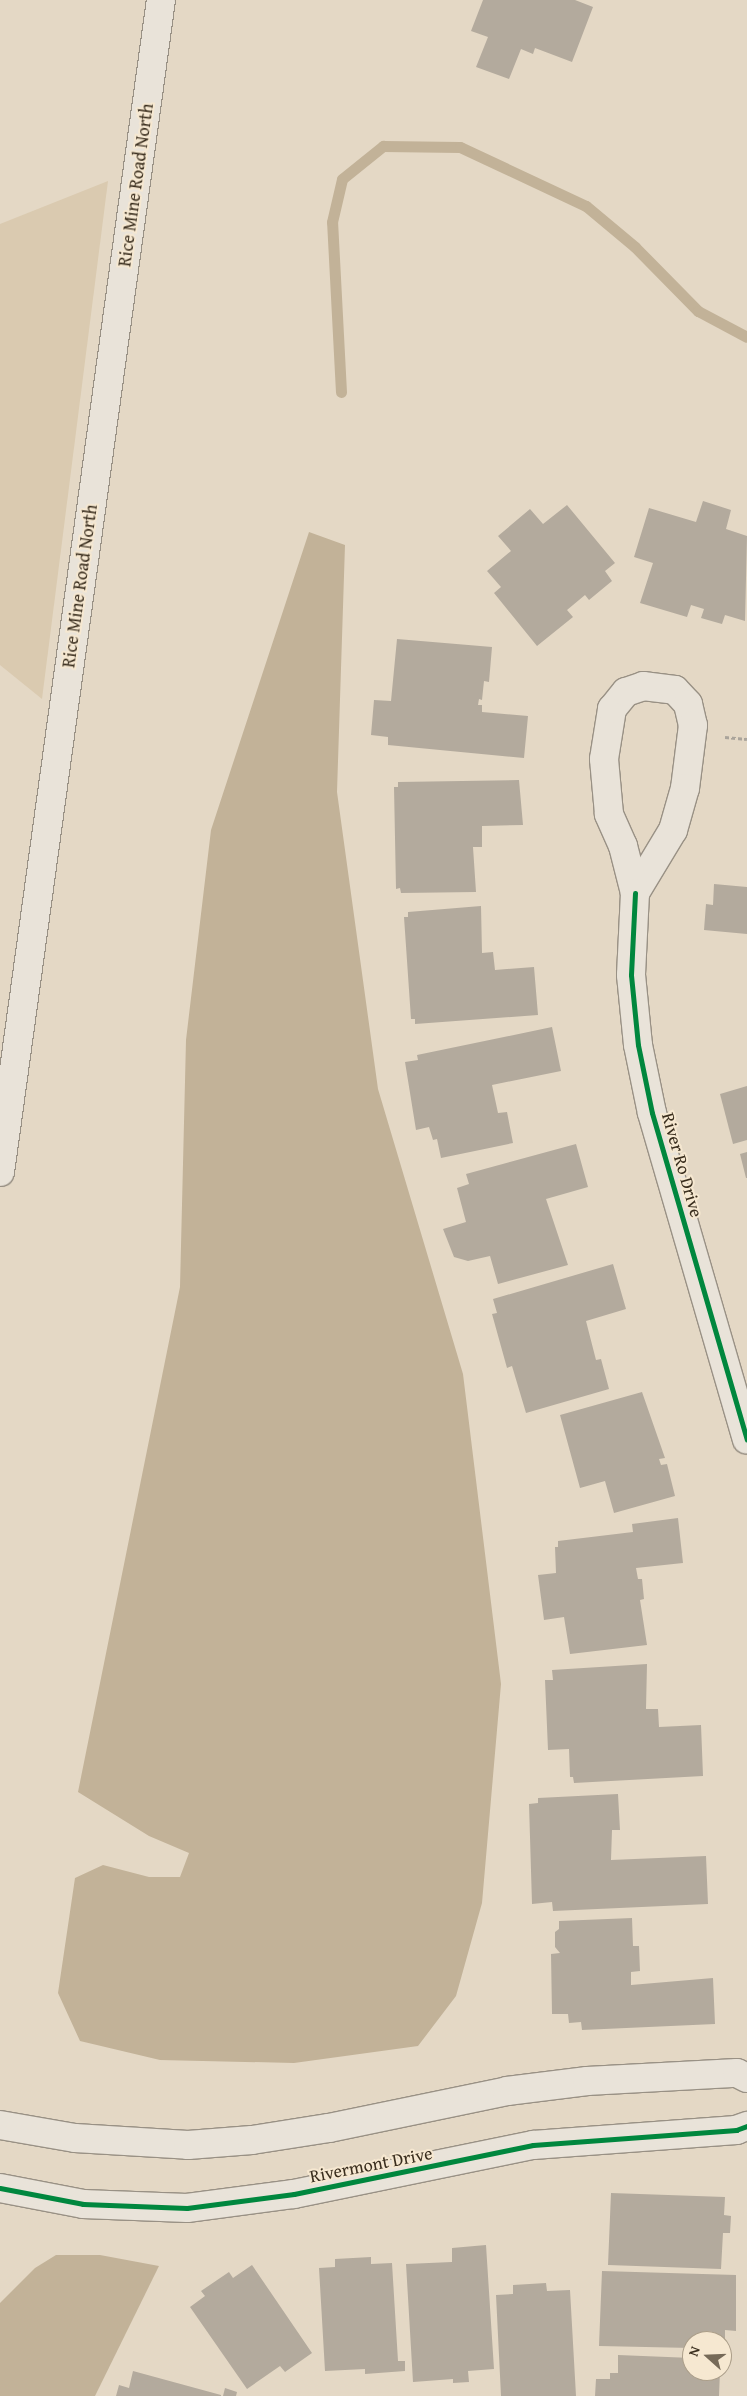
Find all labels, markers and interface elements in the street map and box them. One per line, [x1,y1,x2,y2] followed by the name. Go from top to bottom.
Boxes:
[114,102,158,268] street label: Rice Mine Road North
[58,503,102,669] street label: Rice Mine Road North
[657,1110,707,1220] street label: River Ro Drive
[308,2143,434,2187] street label: Rivermont Drive
[682,2331,732,2381] north arrow
[683,2343,705,2359] text: N

